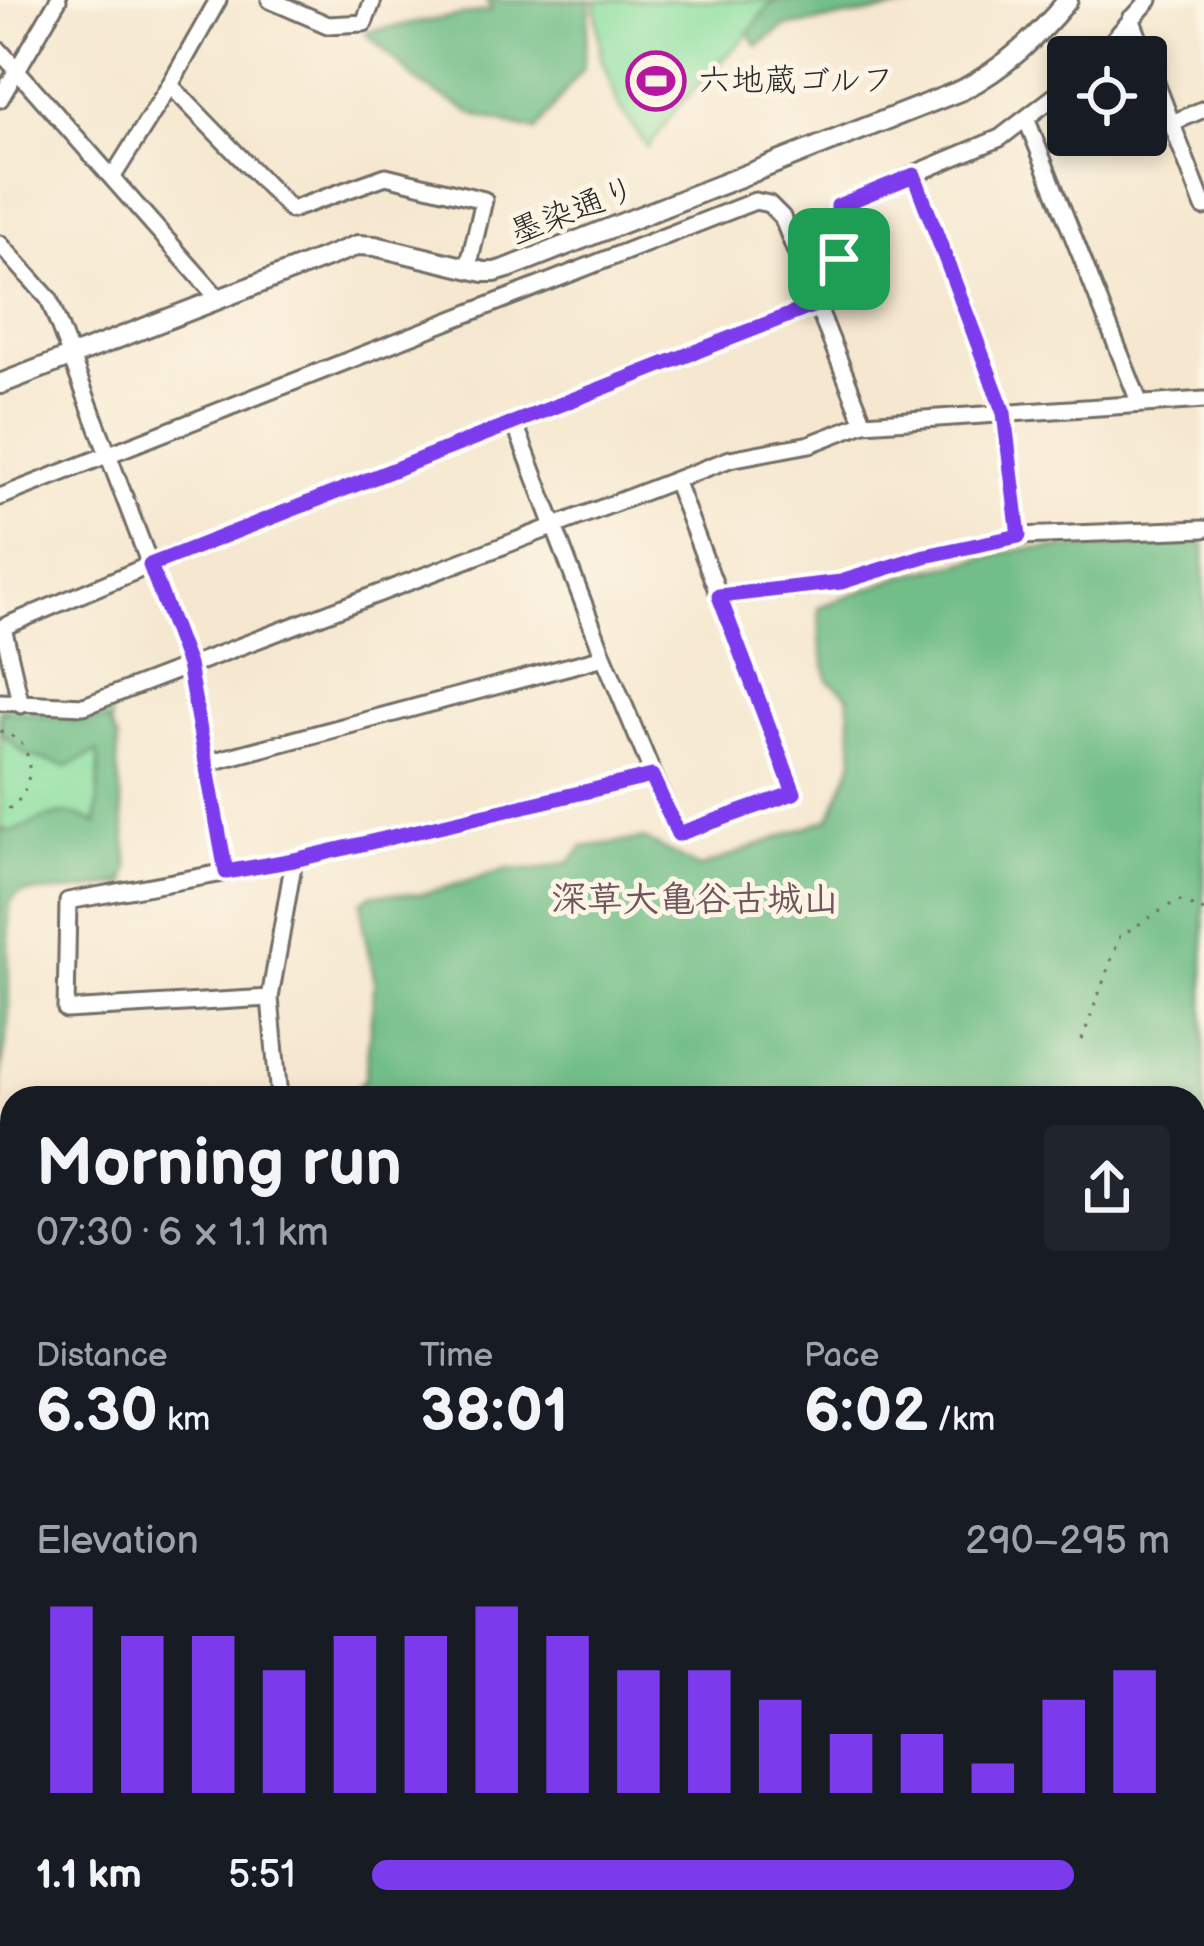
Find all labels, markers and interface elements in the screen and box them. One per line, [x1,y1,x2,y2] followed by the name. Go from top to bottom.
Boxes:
[1047,36,1167,156] map controls
[1047,36,1167,156] button: locate
[625,50,687,112] sports icon: 六地蔵ゴルフ
[698,61,895,101] place label: 六地蔵ゴルフ
[504,169,642,253] street label: 墨染通り
[788,208,890,310] pin
[806,226,872,292] icon: arrive
[551,879,839,922] district label: 深草大亀谷古城山
[36,1125,402,1204] text: Morning run
[1044,1125,1170,1251] button: share
[36,1210,329,1257] text: 07:30 · 6 × 1.1 km
[36,1336,168,1376] text: Distance
[420,1336,493,1376] text: Time
[804,1336,879,1376] text: Pace
[36,1376,158,1448] text: 6.30
[420,1376,568,1448] text: 38:01
[804,1376,928,1448] text: 6:02
[158,1400,210,1440] text: km
[928,1400,995,1440] text: /km
[36,1518,199,1565] text: Elevation
[965,1518,1170,1565] text: 290–295 m
[36,1852,142,1899] text: 1.1 km
[228,1852,296,1899] text: 5:51

